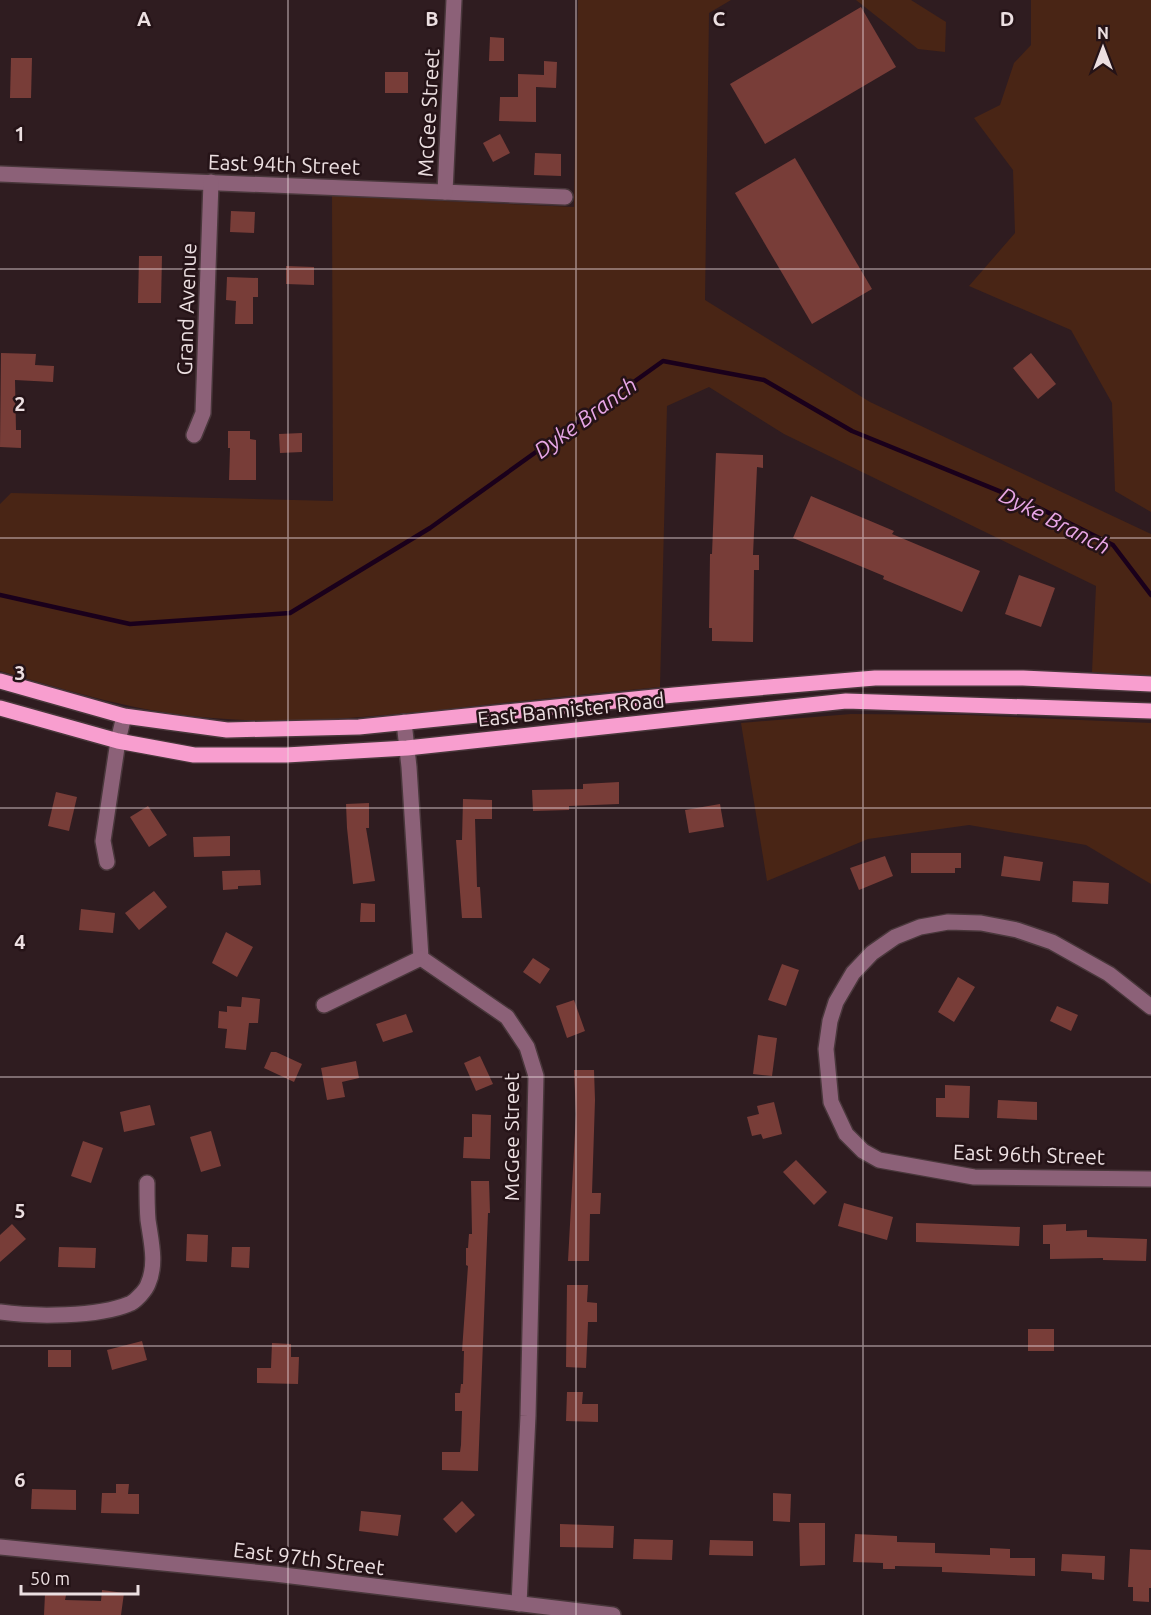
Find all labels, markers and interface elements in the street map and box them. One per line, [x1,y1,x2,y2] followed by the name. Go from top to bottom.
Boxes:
[137,7,151,30] text: A
[425,7,439,30] text: B
[713,7,726,30] text: C
[1000,7,1014,30] text: D
[1073,18,1133,78] north arrow
[1097,24,1109,42] text: N
[413,48,443,178] street label: McGee Street
[14,122,26,145] text: 1
[208,149,360,179] street label: East 94th Street
[172,242,200,376] street label: Grand Avenue
[529,371,641,463] water label: Dyke Branch
[14,392,26,415] text: 2
[995,481,1115,559] water label: Dyke Branch
[14,661,26,684] text: 3
[476,687,666,731] street label: East Bannister Road
[14,930,26,953] text: 4
[499,1073,523,1201] street label: McGee Street
[953,1139,1105,1169] street label: East 96th Street
[14,1199,26,1222] text: 5
[14,1468,26,1491] text: 6
[232,1537,386,1579] street label: East 97th Street
[21,1558,138,1596] scale bar
[30,1568,70,1588] text: 50 m

